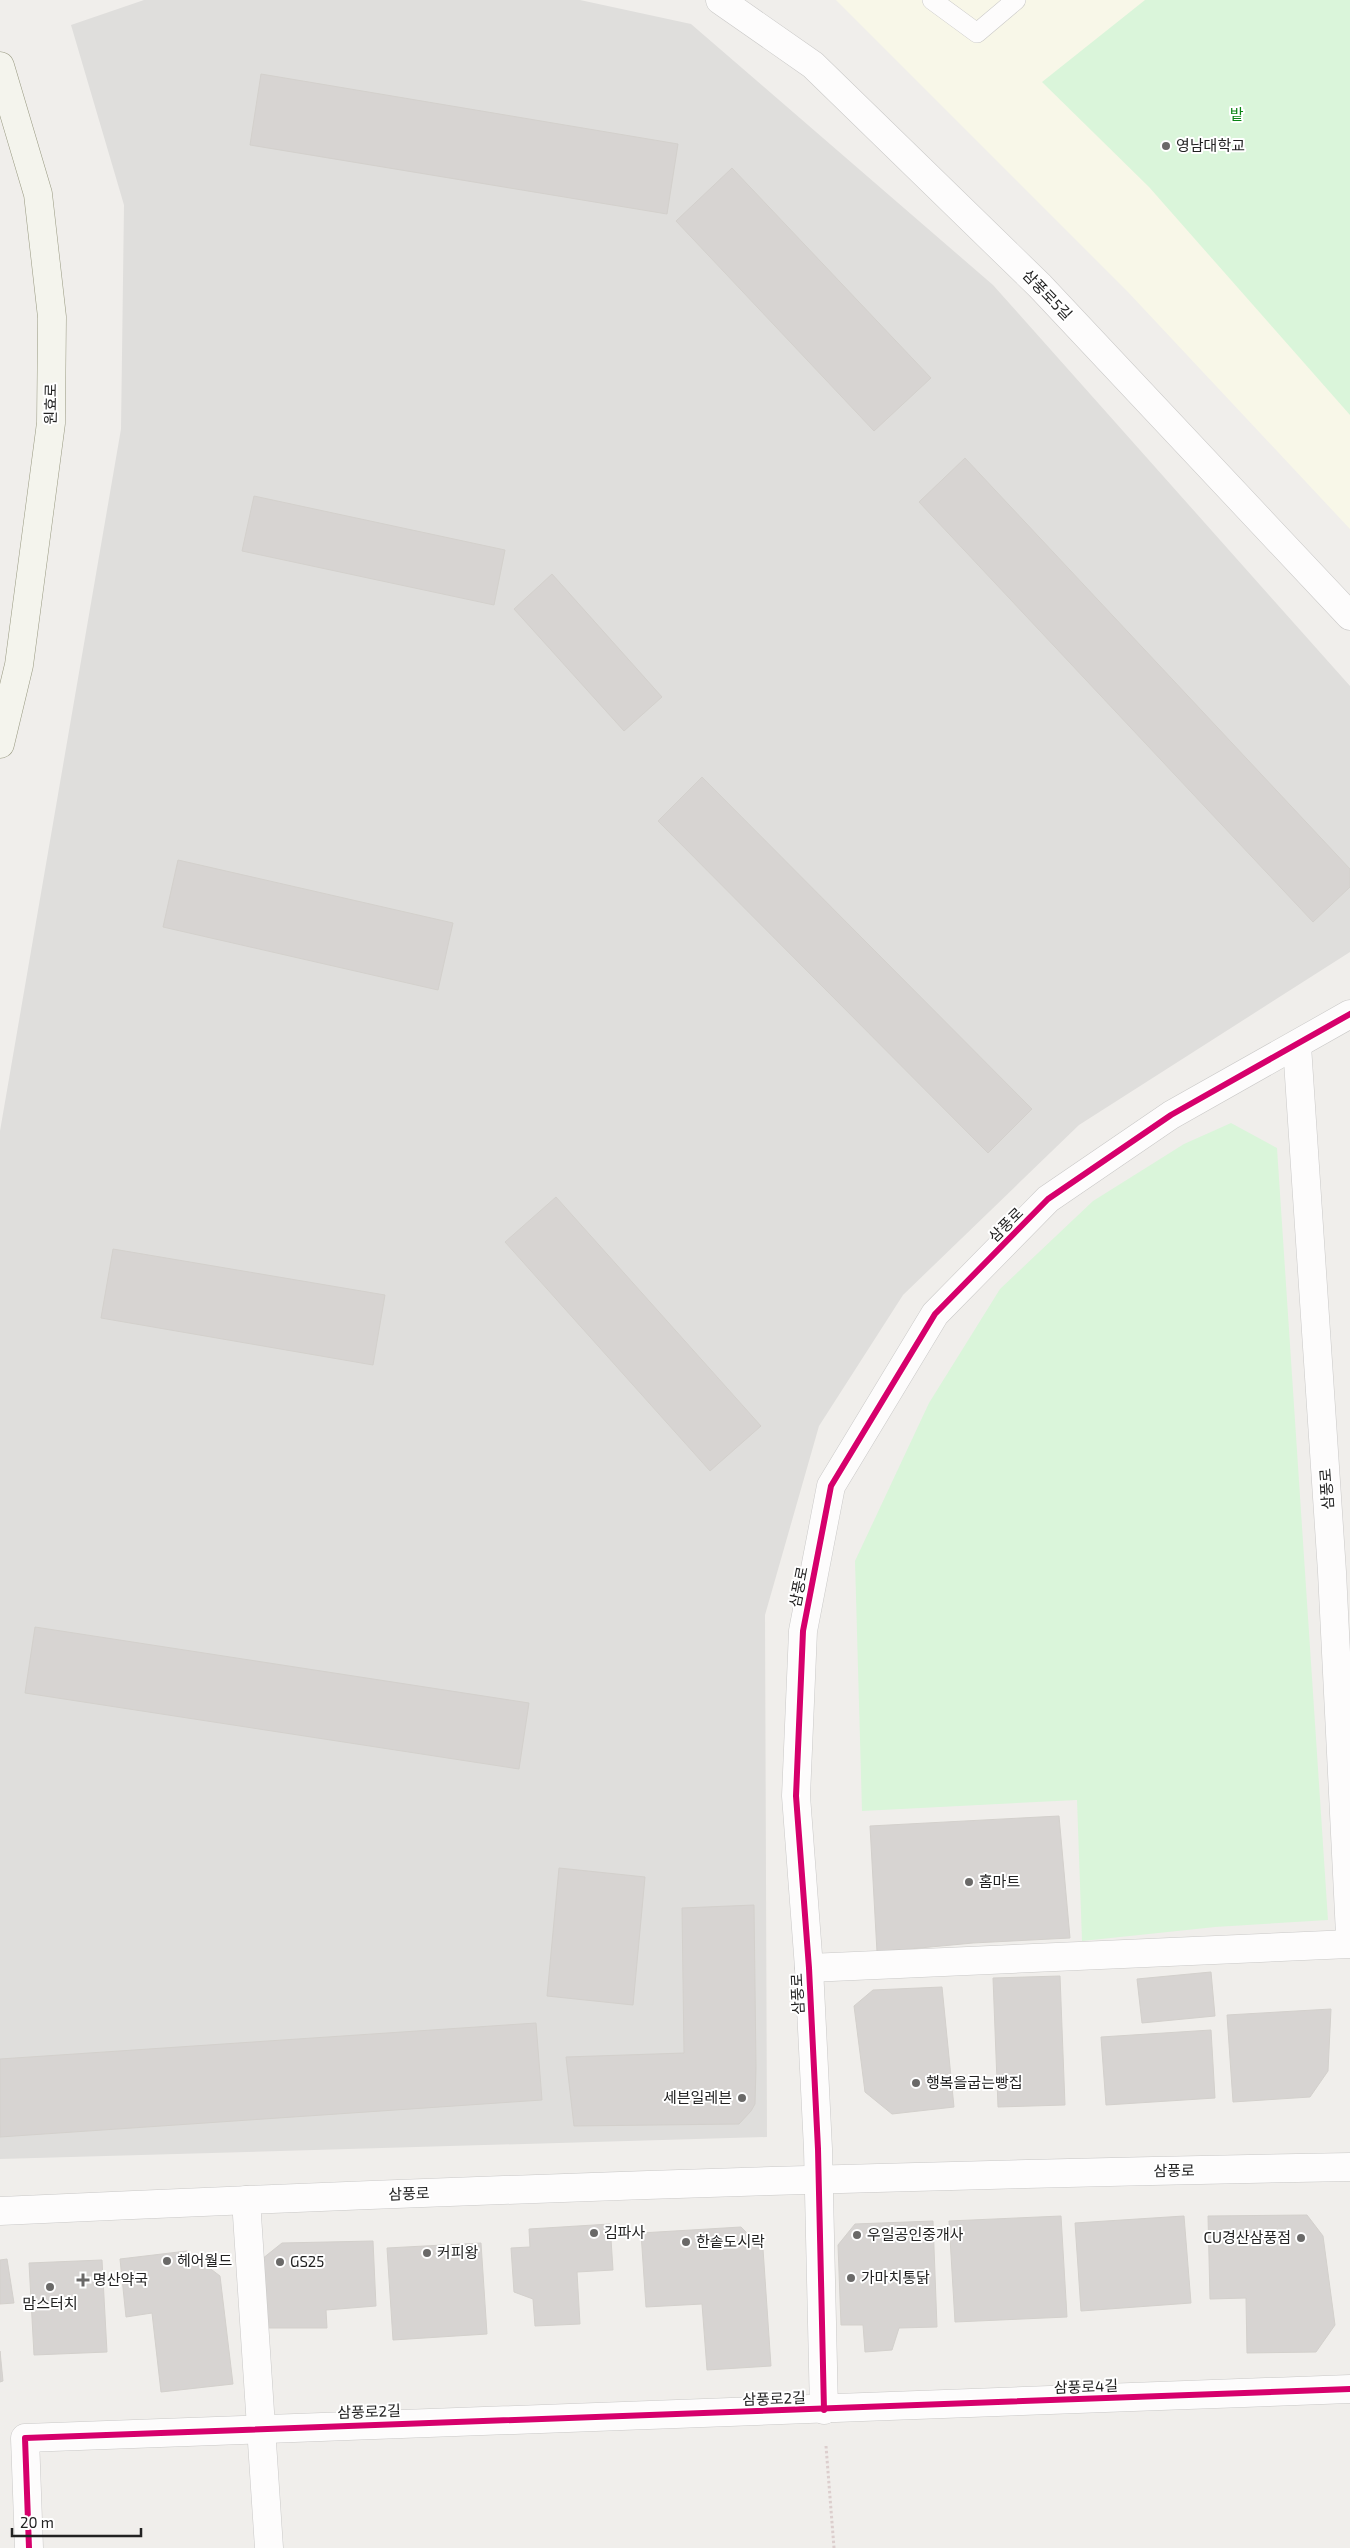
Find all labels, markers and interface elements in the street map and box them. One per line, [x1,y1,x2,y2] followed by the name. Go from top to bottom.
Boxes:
[1230,105,1244,123] park label: 밭
[1176,136,1245,154] place label: 영남대학교
[1160,140,1172,152] marker: 영남대학교
[1019,265,1076,323] street label: 삼풍로5길
[41,383,59,425] street label: 원효로
[984,1203,1026,1245] street label: 삼풍로
[1316,1468,1336,1510] street label: 삼풍로
[785,1565,811,1609] street label: 삼풍로
[979,1872,1021,1890] place label: 홈마트
[963,1876,975,1888] marker: 홈마트
[787,1973,807,2015] street label: 삼풍로
[926,2073,1023,2091] place label: 행복을굽는빵집
[910,2077,922,2089] marker: 행복을굽는빵집
[663,2088,732,2106] place label: 세븐일레븐
[736,2092,748,2104] marker: 세븐일레븐
[1153,2161,1195,2179] street label: 삼풍로
[388,2183,430,2203] street label: 삼풍로
[604,2223,646,2241] place label: 김파사
[867,2225,964,2243] place label: 우일공인중개사
[588,2227,600,2239] marker: 김파사
[1203,2228,1291,2246] place label: CU경산삼풍점
[851,2229,863,2241] marker: 우일공인중개사
[696,2232,765,2250] place label: 한솥도시락
[1295,2232,1307,2244] marker: CU경산삼풍점
[680,2236,692,2248] marker: 한솥도시락
[437,2243,479,2261] place label: 커피왕
[421,2247,433,2259] marker: 커피왕
[177,2251,232,2269] place label: 헤어월드
[290,2252,324,2270] place label: GS25
[161,2255,173,2267] marker: 헤어월드
[274,2256,286,2268] marker: GS25
[861,2268,930,2286] place label: 가마치통닭
[93,2270,148,2288] place label: 명산약국
[845,2272,857,2284] marker: 가마치통닭
[77,2274,89,2286] marker: 명산약국
[44,2281,56,2293] marker: 맘스터치
[22,2294,78,2312] place label: 맘스터치
[1053,2376,1118,2396] street label: 삼풍로4길
[742,2388,806,2408] street label: 삼풍로2길
[337,2401,401,2421] street label: 삼풍로2길
[12,2506,141,2538] scale bar
[20,2513,54,2531] text: 20 m

